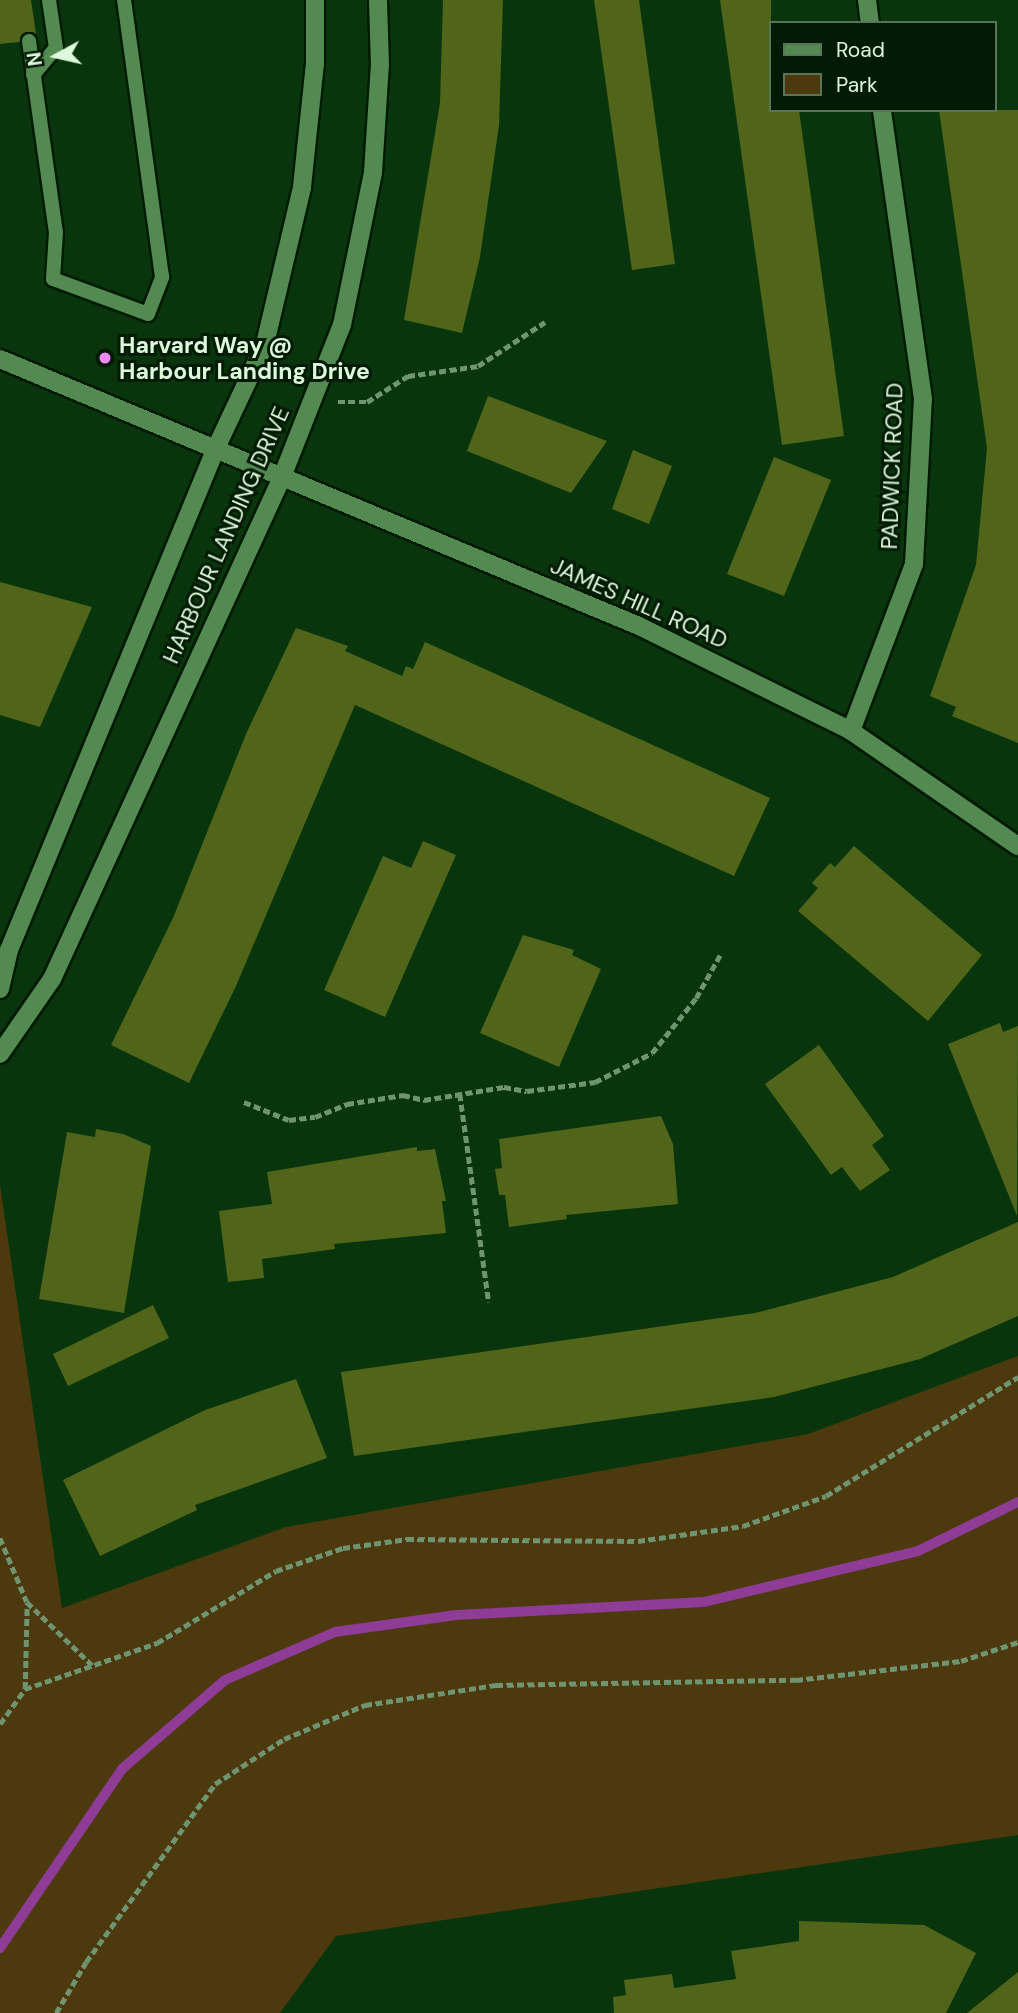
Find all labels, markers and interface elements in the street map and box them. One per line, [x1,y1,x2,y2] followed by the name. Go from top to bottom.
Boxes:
[21,21,91,91] north arrow
[769,21,997,112] legend
[836,36,885,64] text: Road
[21,50,48,68] text: N
[836,71,877,99] text: Park
[119,331,370,385] place label: Harvard Way @ Harbour Landing Drive
[97,350,113,366] marker: Harvard Way @ Harbour Landing Drive
[875,382,909,550] street label: PADWICK ROAD
[157,402,295,668] street label: HARBOUR LANDING DRIVE
[546,552,732,654] street label: JAMES HILL ROAD

